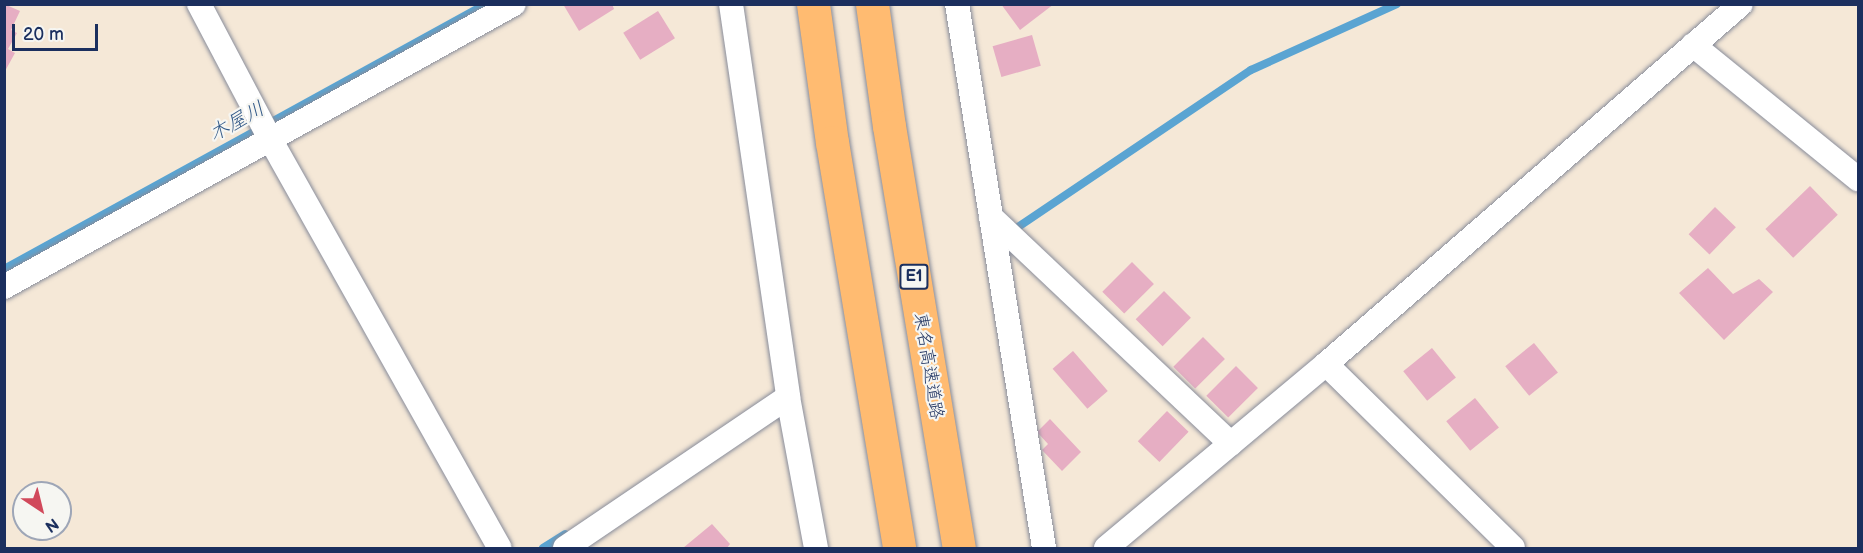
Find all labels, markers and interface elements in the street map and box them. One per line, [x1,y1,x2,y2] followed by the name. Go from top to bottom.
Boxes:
[15,12,100,50] scale bar
[23,24,64,45] text: 20 m
[205,97,269,147] water label: 木屋川
[899,264,929,290] road number: E1
[909,311,947,421] street label: 東名高速道路
[12,481,72,541] north arrow
[41,513,62,536] text: N

